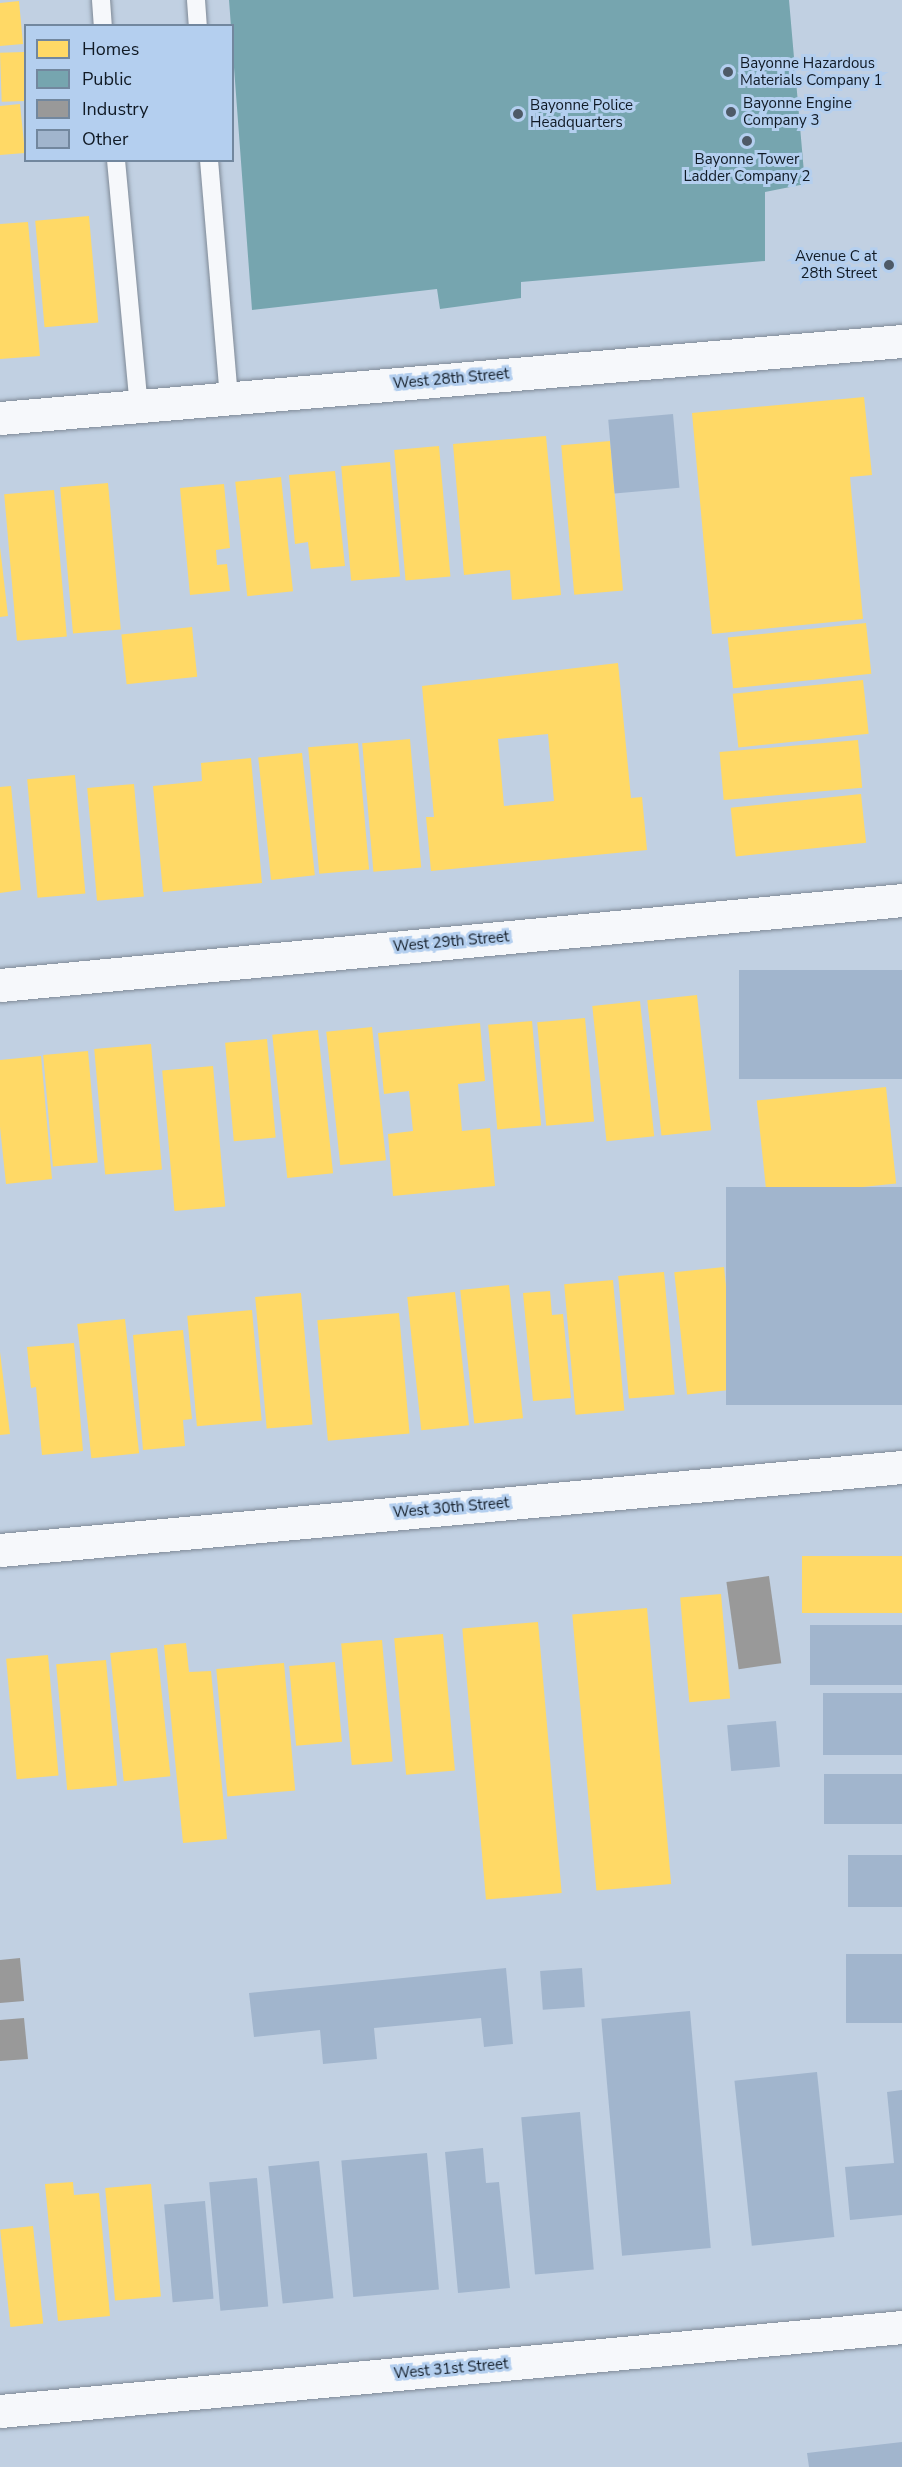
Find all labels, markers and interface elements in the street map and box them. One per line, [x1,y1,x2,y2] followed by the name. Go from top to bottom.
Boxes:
[24,24,234,162] legend
[82,37,139,61] text: Homes
[740,54,883,89] place label: Bayonne Hazardous Materials Company 1
[721,65,735,79] marker: Bayonne Hazardous Materials Company 1
[82,67,132,91] text: Public
[743,94,852,129] place label: Bayonne Engine Company 3
[530,96,633,131] place label: Bayonne Police Headquarters
[82,97,149,121] text: Industry
[724,105,738,119] marker: Bayonne Engine Company 3
[511,107,525,121] marker: Bayonne Police Headquarters
[82,127,128,151] text: Other
[740,134,754,148] marker: Bayonne Tower Ladder Company 2
[683,150,811,185] place label: Bayonne Tower Ladder Company 2
[795,247,877,282] place label: Avenue C at 28th Street
[882,258,896,272] marker: Avenue C at 28th Street
[392,365,510,393] street label: West 28th Street
[392,928,510,956] street label: West 29th Street
[392,1494,510,1522] street label: West 30th Street
[393,2355,509,2383] street label: West 31st Street

